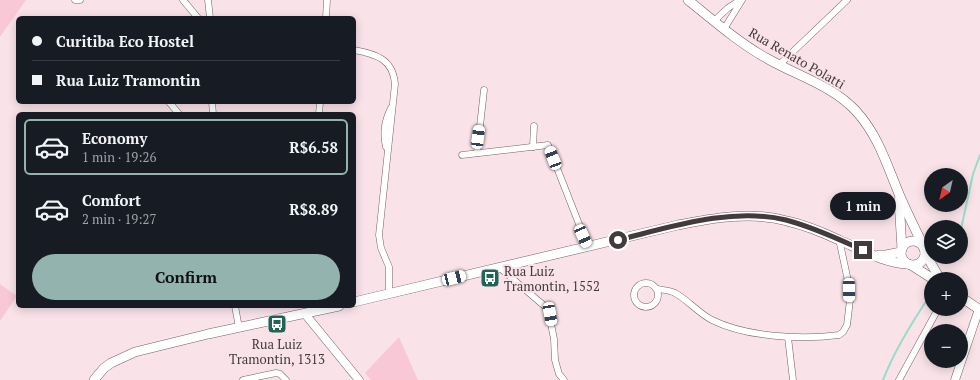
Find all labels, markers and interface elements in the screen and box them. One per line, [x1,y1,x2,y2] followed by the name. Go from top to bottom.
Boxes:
[746,23,848,93] street label: Rua Renato Polatti
[56,31,194,51] text: Curitiba Eco Hostel
[56,70,200,90] text: Rua Luiz Tramontin
[471,124,485,150] car
[82,128,147,148] text: Economy
[34,129,70,165] icon: car
[289,137,338,157] text: R$6.58
[543,145,563,171] car
[82,148,156,166] text: 1 min · 19:26
[924,168,968,212] north arrow
[924,168,968,368] map controls
[82,190,141,210] text: Comfort
[34,191,70,227] icon: car
[830,192,896,220] callout: 1 min
[845,197,881,215] text: 1 min
[289,199,338,219] text: R$8.89
[82,210,156,228] text: 2 min · 19:27
[924,220,968,264] button: layers
[573,223,593,249] car
[609,231,627,249] route start
[854,241,872,259] route end
[32,254,340,300] button: Confirm
[504,262,600,295] place label: Rua Luiz Tramontin, 1552
[479,267,501,289] bus stop icon: Rua Luiz Tramontin, 1552
[441,269,467,287] car
[924,272,968,316] button: +
[843,278,855,302] car
[542,301,558,327] car
[266,313,288,335] bus stop icon: Rua Luiz Tramontin, 1313
[924,324,968,368] button: −
[229,335,325,368] place label: Rua Luiz Tramontin, 1313

